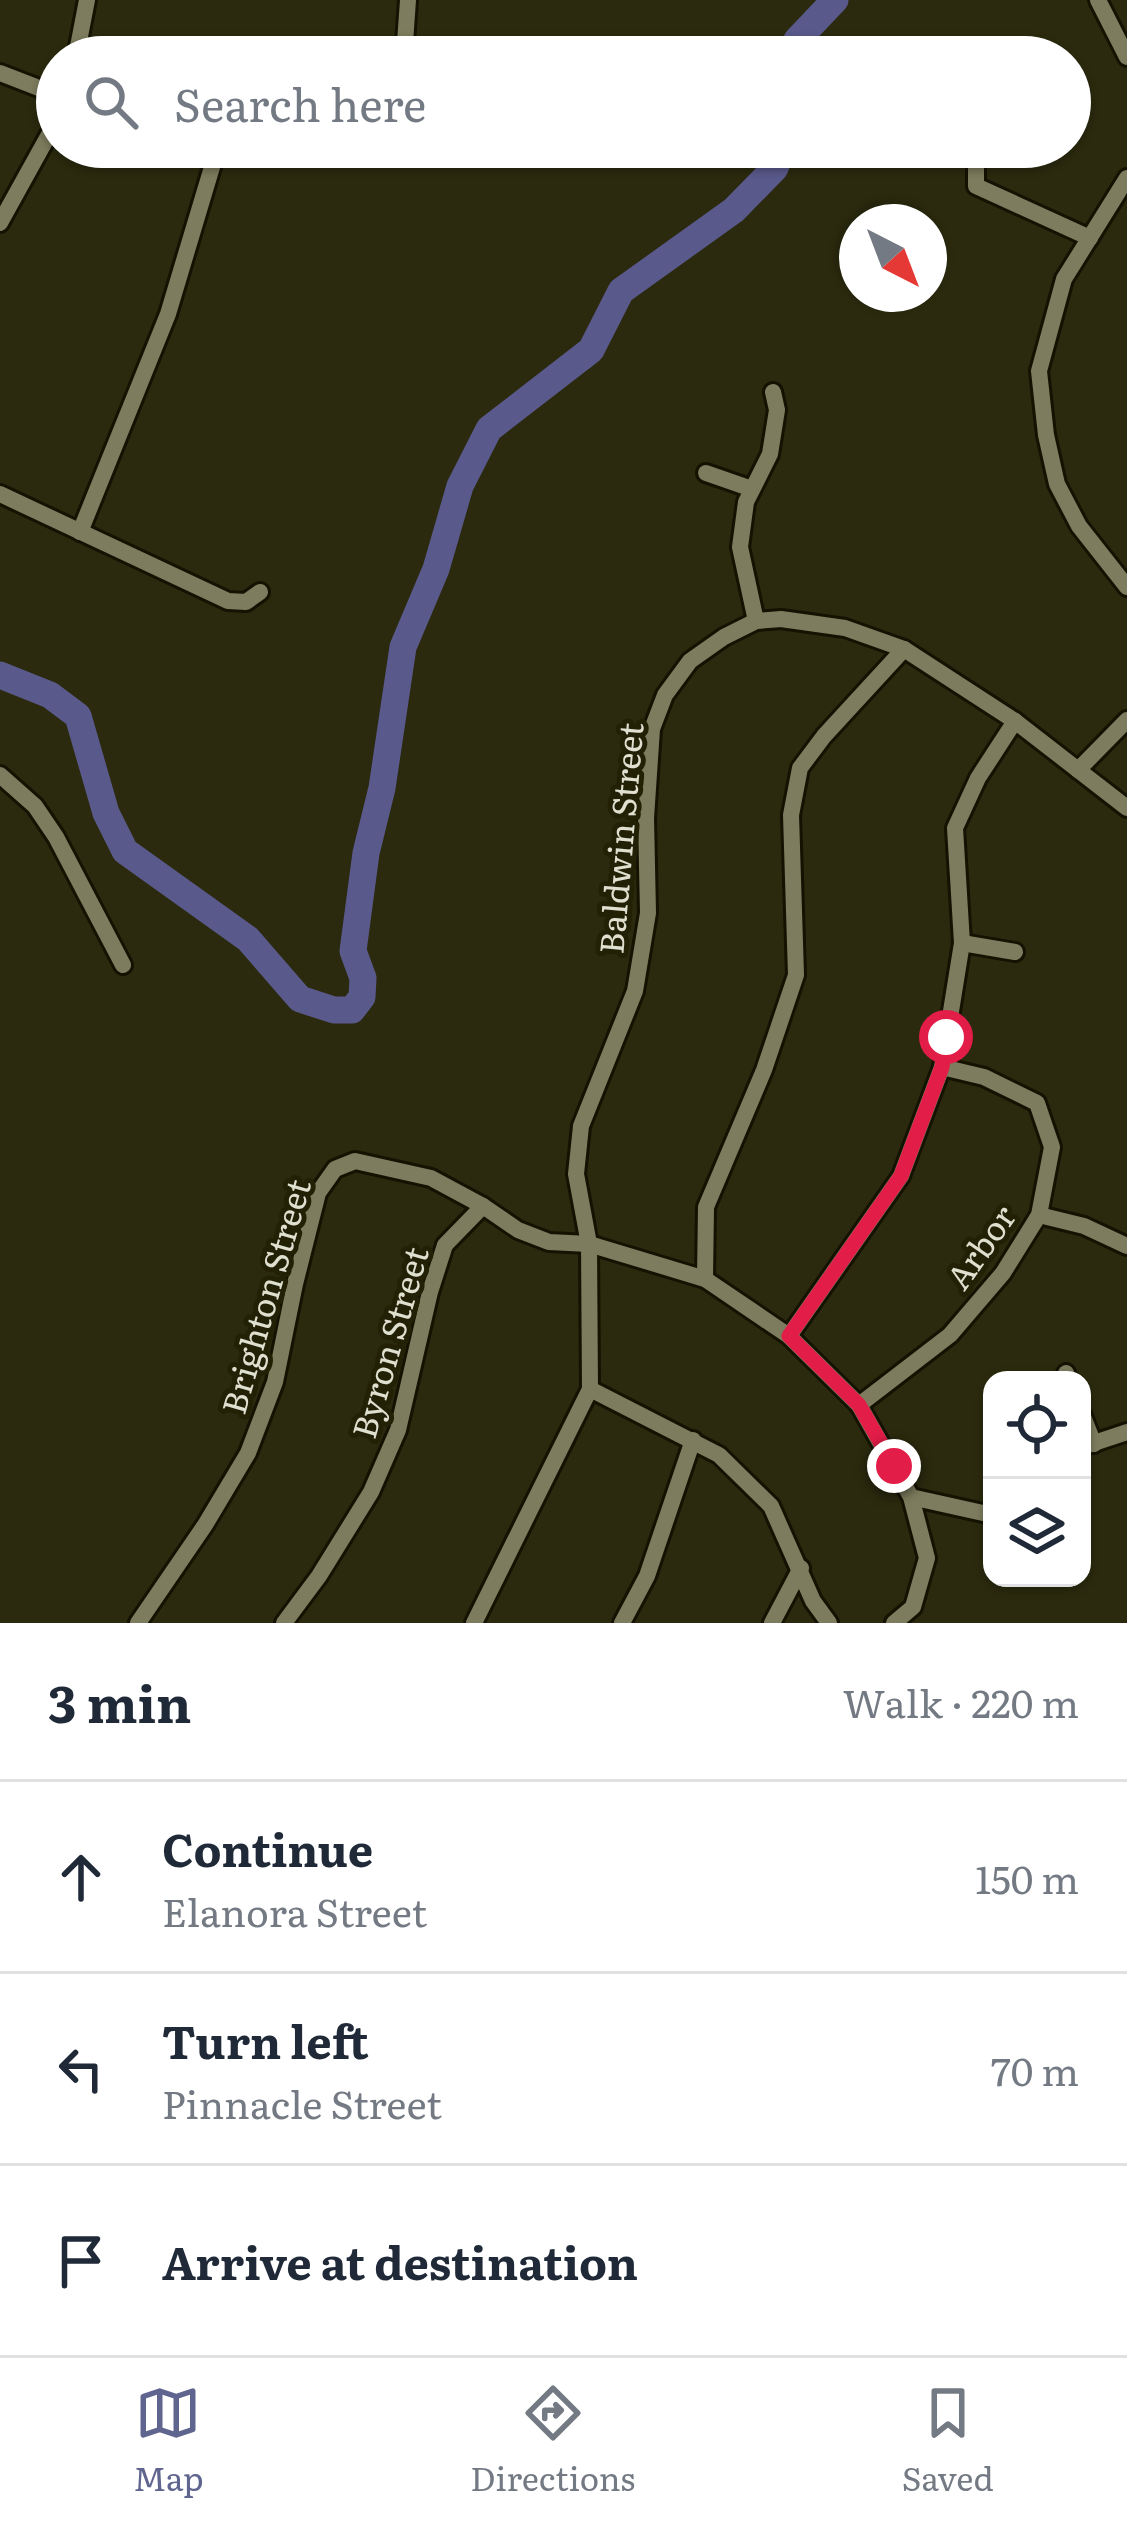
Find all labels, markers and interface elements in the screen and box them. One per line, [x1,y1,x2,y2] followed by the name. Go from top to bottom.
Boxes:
[36,36,1091,168] search box
[78,69,144,135] icon: search
[174,69,426,136] text: Search here
[839,204,947,312] north arrow
[584,720,654,956] street label: Baldwin Street
[919,1010,973,1064] route start
[207,1172,321,1419] street label: Brighton Street
[932,1193,1026,1298] street label: Arbor
[337,1240,439,1444] street label: Byron Street
[983,1371,1091,1587] map controls
[983,1371,1091,1479] button: locate
[867,1439,921,1493] route end
[983,1479,1091,1587] button: layers
[48,1663,192,1739] text: 3 min
[843,1672,1079,1730] text: Walk · 220 m
[162,1814,373,1881] text: Continue
[48,1844,114,1910] icon: ahead
[975,1848,1079,1906] text: 150 m
[162,1881,427,1939] text: Elanora Street
[162,2006,369,2073] text: Turn left
[48,2036,114,2102] icon: left
[991,2040,1079,2098] text: 70 m
[162,2073,442,2131] text: Pinnacle Street
[162,2227,638,2294] text: Arrive at destination
[48,2228,114,2294] icon: arrive
[133,2380,204,2501] tab: Map
[470,2380,635,2501] tab: Directions
[902,2380,994,2501] tab: Saved

